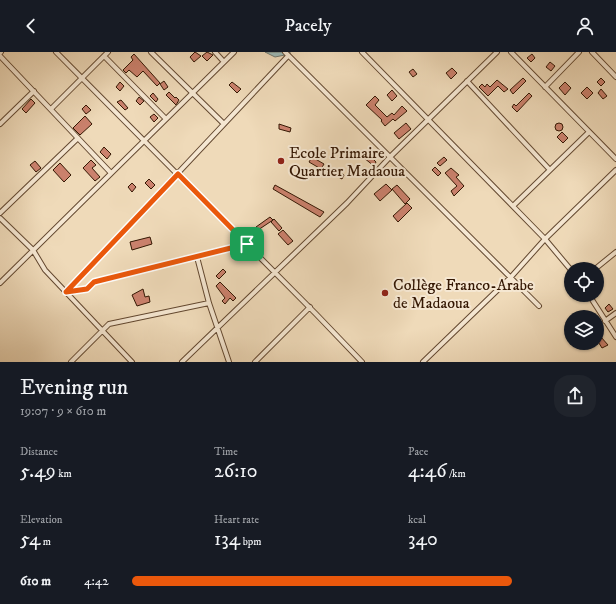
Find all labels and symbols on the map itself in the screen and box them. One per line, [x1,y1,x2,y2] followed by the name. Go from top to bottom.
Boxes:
[289,143,405,181] place label: Ecole Primaire Quartier Madaoua
[276,156,286,166] marker: Ecole Primaire Quartier Madaoua
[230,227,264,261] pin
[393,275,534,313] place label: Collège Franco-Arabe de Madaoua
[380,288,390,298] marker: Collège Franco-Arabe de Madaoua

